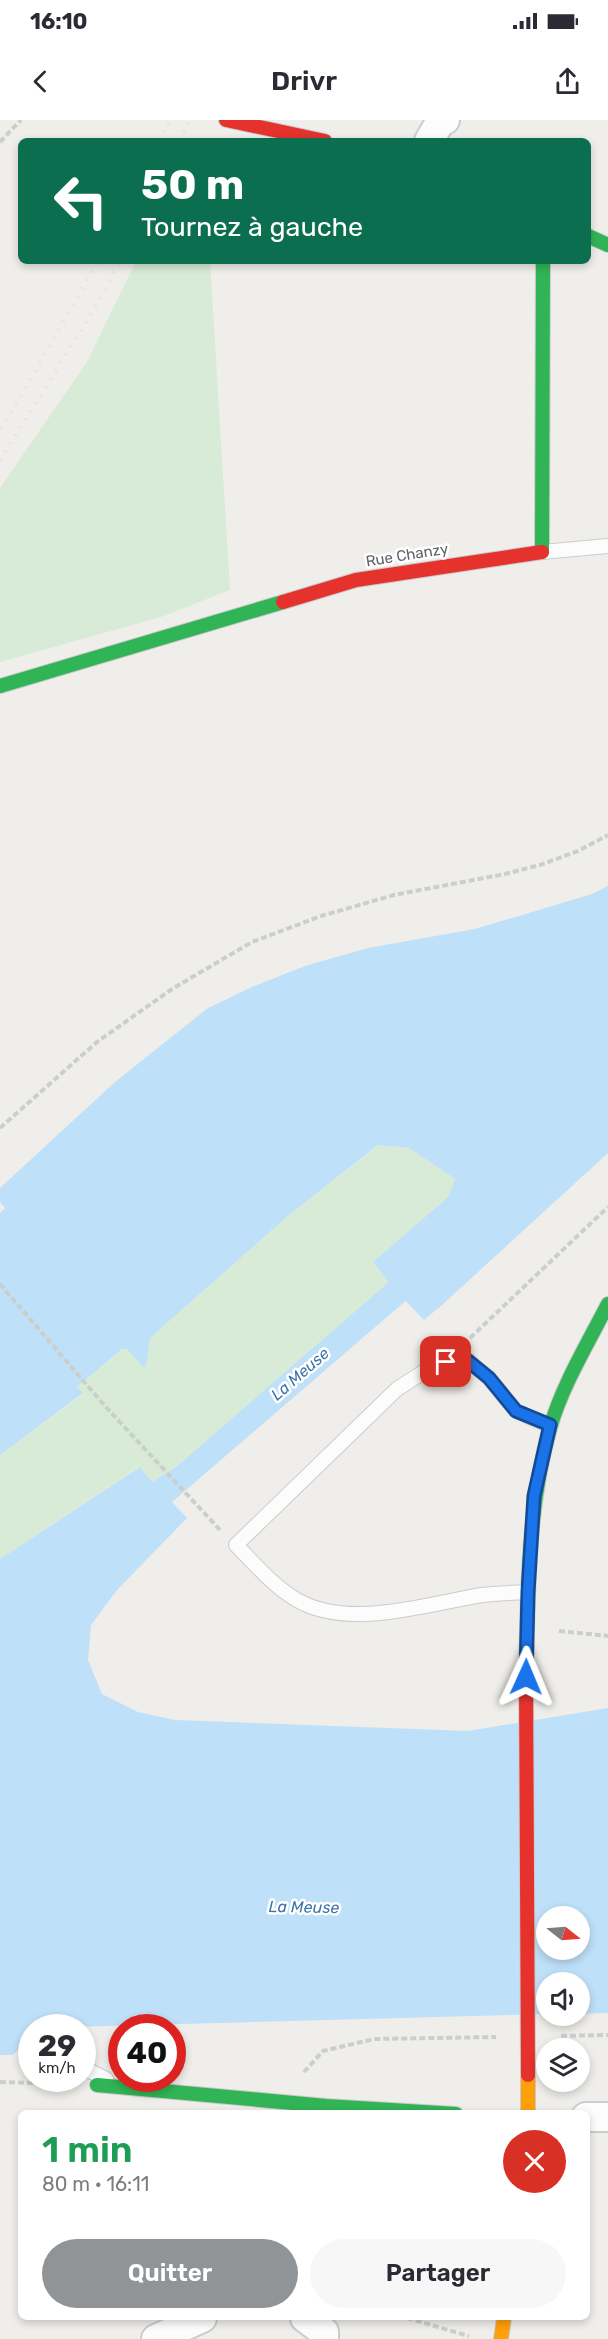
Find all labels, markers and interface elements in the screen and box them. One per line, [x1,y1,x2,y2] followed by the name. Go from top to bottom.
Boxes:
[30,8,88,35] text: 16:10
[24,65,57,98] icon: back
[271,65,337,97] text: Drivr
[551,65,584,98] icon: share
[141,160,244,210] text: 50 m
[42,162,120,240] icon: left
[141,211,363,243] text: Tournez à gauche
[364,540,450,570] street label: Rue Chanzy
[420,1336,471,1387] pin
[267,1344,333,1404] water label: La Meuse
[429,1345,462,1378] icon: arrive
[494,1645,558,1709] position arrow
[268,1897,340,1917] water label: La Meuse
[536,1906,590,1960] north arrow
[536,1906,590,2092] map controls
[536,1972,590,2026] button: sound
[108,2014,186,2092] speed limit sign: 40
[38,2028,76,2064] text: 29
[536,2038,590,2092] button: layers
[38,2059,76,2077] text: km/h
[42,2128,133,2171] text: 1 min
[503,2130,566,2193] button: close
[42,2172,149,2196] text: 80 m · 16:11
[42,2239,298,2308] button: Quitter
[310,2239,566,2308] button: Partager

